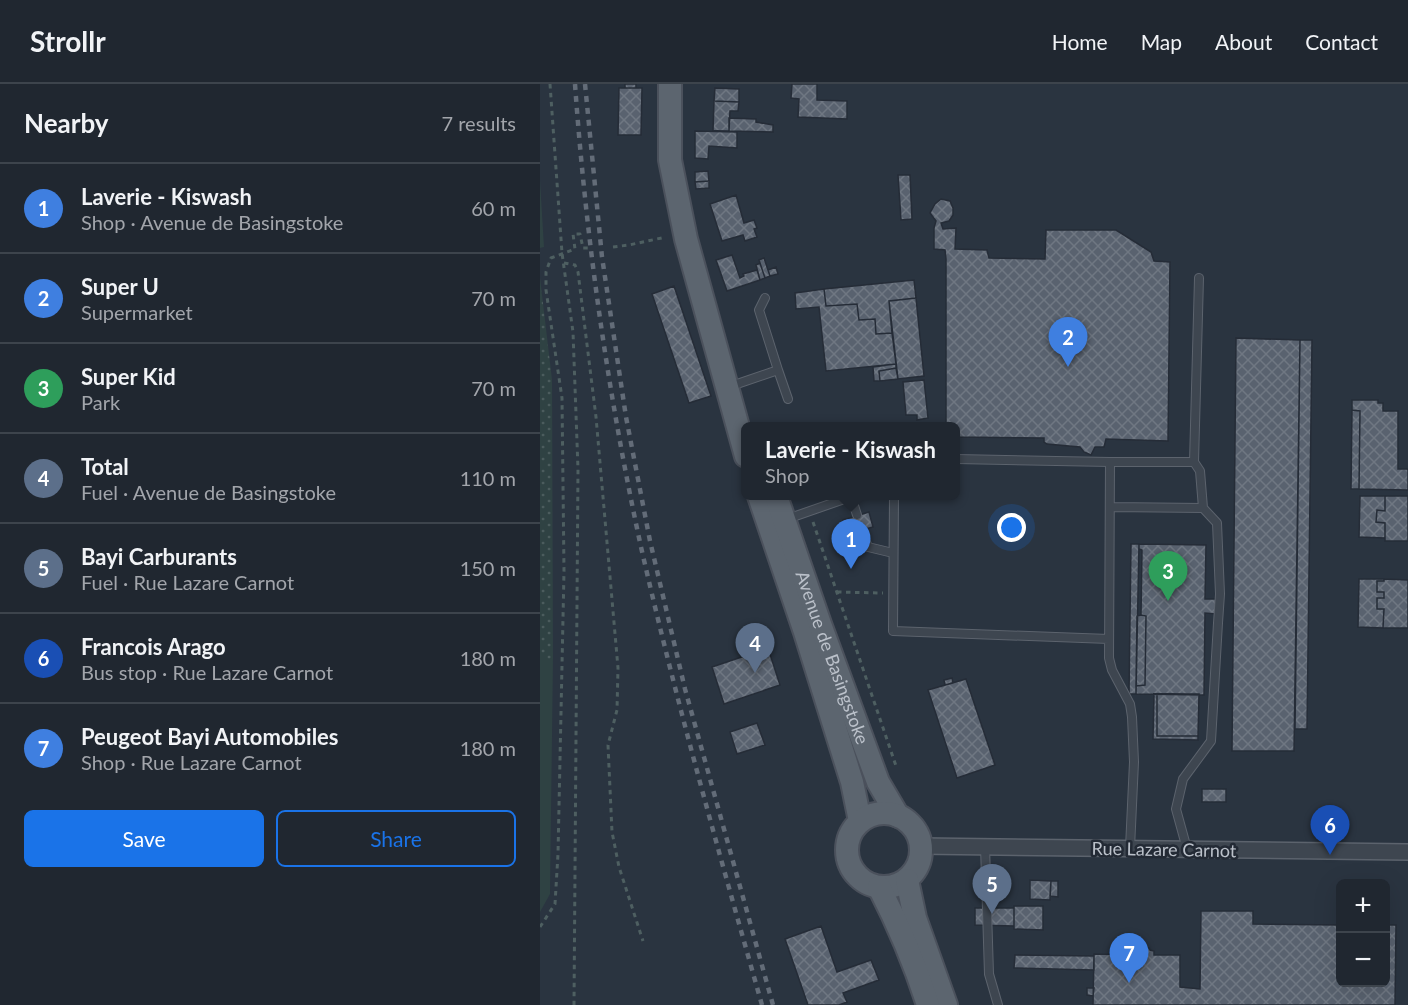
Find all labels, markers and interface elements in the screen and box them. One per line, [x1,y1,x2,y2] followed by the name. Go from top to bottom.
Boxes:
[30,24,106,58] text: Strollr
[1052,29,1108,54] text: Home
[1141,29,1182,54] text: Map
[1215,29,1272,54] text: About
[1305,29,1378,54] text: Contact
[24,107,109,139] text: Nearby
[441,111,516,135] text: 7 results
[81,183,252,210] text: Laverie - Kiswash
[38,196,49,220] text: 1
[471,196,516,220] text: 60 m
[81,210,343,234] text: Shop · Avenue de Basingstoke
[81,273,159,300] text: Super U
[38,286,49,310] text: 2
[471,286,516,310] text: 70 m
[81,300,193,324] text: Supermarket
[1048,318,1088,367] pin: 2
[81,363,176,390] text: Super Kid
[38,376,49,400] text: 3
[471,376,516,400] text: 70 m
[81,390,120,414] text: Park
[741,422,960,500] popup
[765,436,936,463] text: Laverie - Kiswash
[81,453,129,480] text: Total
[765,463,809,487] text: Shop
[38,466,49,490] text: 4
[460,466,516,490] text: 110 m
[81,480,336,504] text: Fuel · Avenue de Basingstoke
[997,513,1026,542] your location
[832,520,870,569] pin: 1
[81,543,237,570] text: Bayi Carburants
[1148,552,1188,601] pin: 3
[38,556,49,580] text: 5
[460,556,516,580] text: 150 m
[791,568,874,747] street label: Avenue de Basingstoke
[81,570,294,594] text: Fuel · Rue Lazare Carnot
[736,624,774,673] pin: 4
[81,633,226,660] text: Francois Arago
[38,646,49,670] text: 6
[460,646,516,670] text: 180 m
[81,660,333,684] text: Bus stop · Rue Lazare Carnot
[81,723,339,750] text: Peugeot Bayi Automobiles
[38,736,49,760] text: 7
[460,736,516,760] text: 180 m
[81,750,302,774] text: Shop · Rue Lazare Carnot
[1310,806,1350,855] pin: 6
[24,810,264,867] button: Save
[276,810,516,867] button: Share
[1091,837,1237,861] street label: Rue Lazare Carnot
[972,864,1012,914] pin: 5
[1336,879,1390,987] map controls
[1336,879,1390,933] button: +
[1336,933,1390,987] button: −
[1110,934,1148,983] pin: 7

